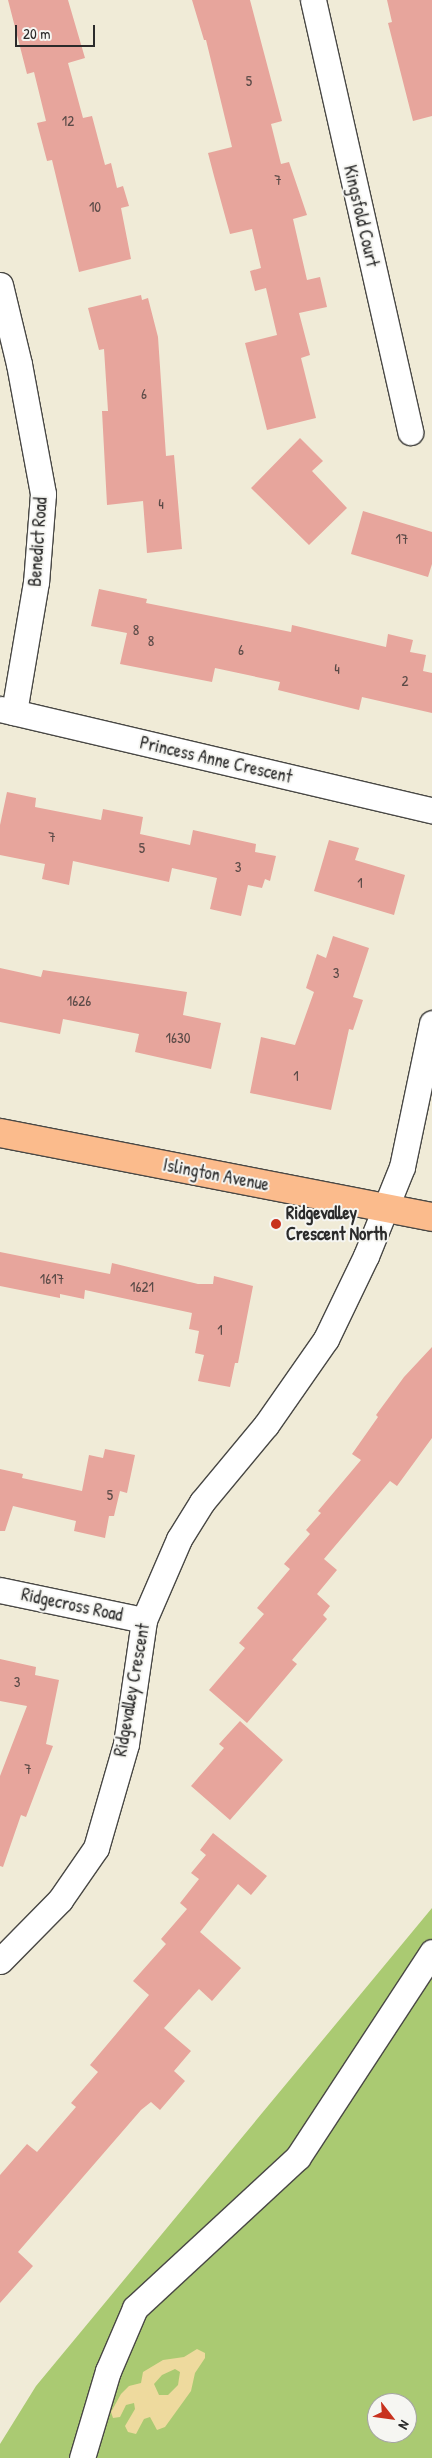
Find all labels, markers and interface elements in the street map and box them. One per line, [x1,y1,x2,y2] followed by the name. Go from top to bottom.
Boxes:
[18,15,98,47] scale bar
[23,23,50,44] text: 20 m
[246,72,252,90] house number: 5
[62,112,74,130] house number: 12
[339,163,383,269] street label: Kingsfold Court
[274,171,282,189] house number: 7
[89,198,101,216] house number: 10
[141,385,147,403] house number: 6
[158,495,164,513] house number: 4
[24,497,52,587] street label: Benedict Road
[396,530,408,548] house number: 17
[133,621,139,639] house number: 8
[148,632,154,650] house number: 8
[238,641,244,659] house number: 6
[334,660,340,678] house number: 4
[401,672,409,690] house number: 2
[138,732,294,788] street label: Princess Anne Crescent
[48,828,56,846] house number: 7
[139,839,145,857] house number: 5
[235,858,241,876] house number: 3
[357,874,363,892] house number: 1
[333,964,339,982] house number: 3
[67,992,91,1010] house number: 1626
[166,1029,190,1047] house number: 1630
[293,1067,299,1085] house number: 1
[161,1154,271,1196] street label: Islington Avenue
[286,1203,387,1246] place label: Ridgevalley Crescent North
[270,1218,282,1230] marker: Ridgevalley Crescent North
[40,1270,64,1288] house number: 1617
[130,1278,154,1296] house number: 1621
[217,1321,223,1339] house number: 1
[107,1486,113,1504] house number: 5
[19,1584,125,1626] street label: Ridgecross Road
[110,1622,154,1758] street label: Ridgevalley Crescent
[14,1673,20,1691] house number: 3
[24,1760,32,1778] house number: 7
[367,2393,417,2443] north arrow
[394,2417,415,2433] text: N

